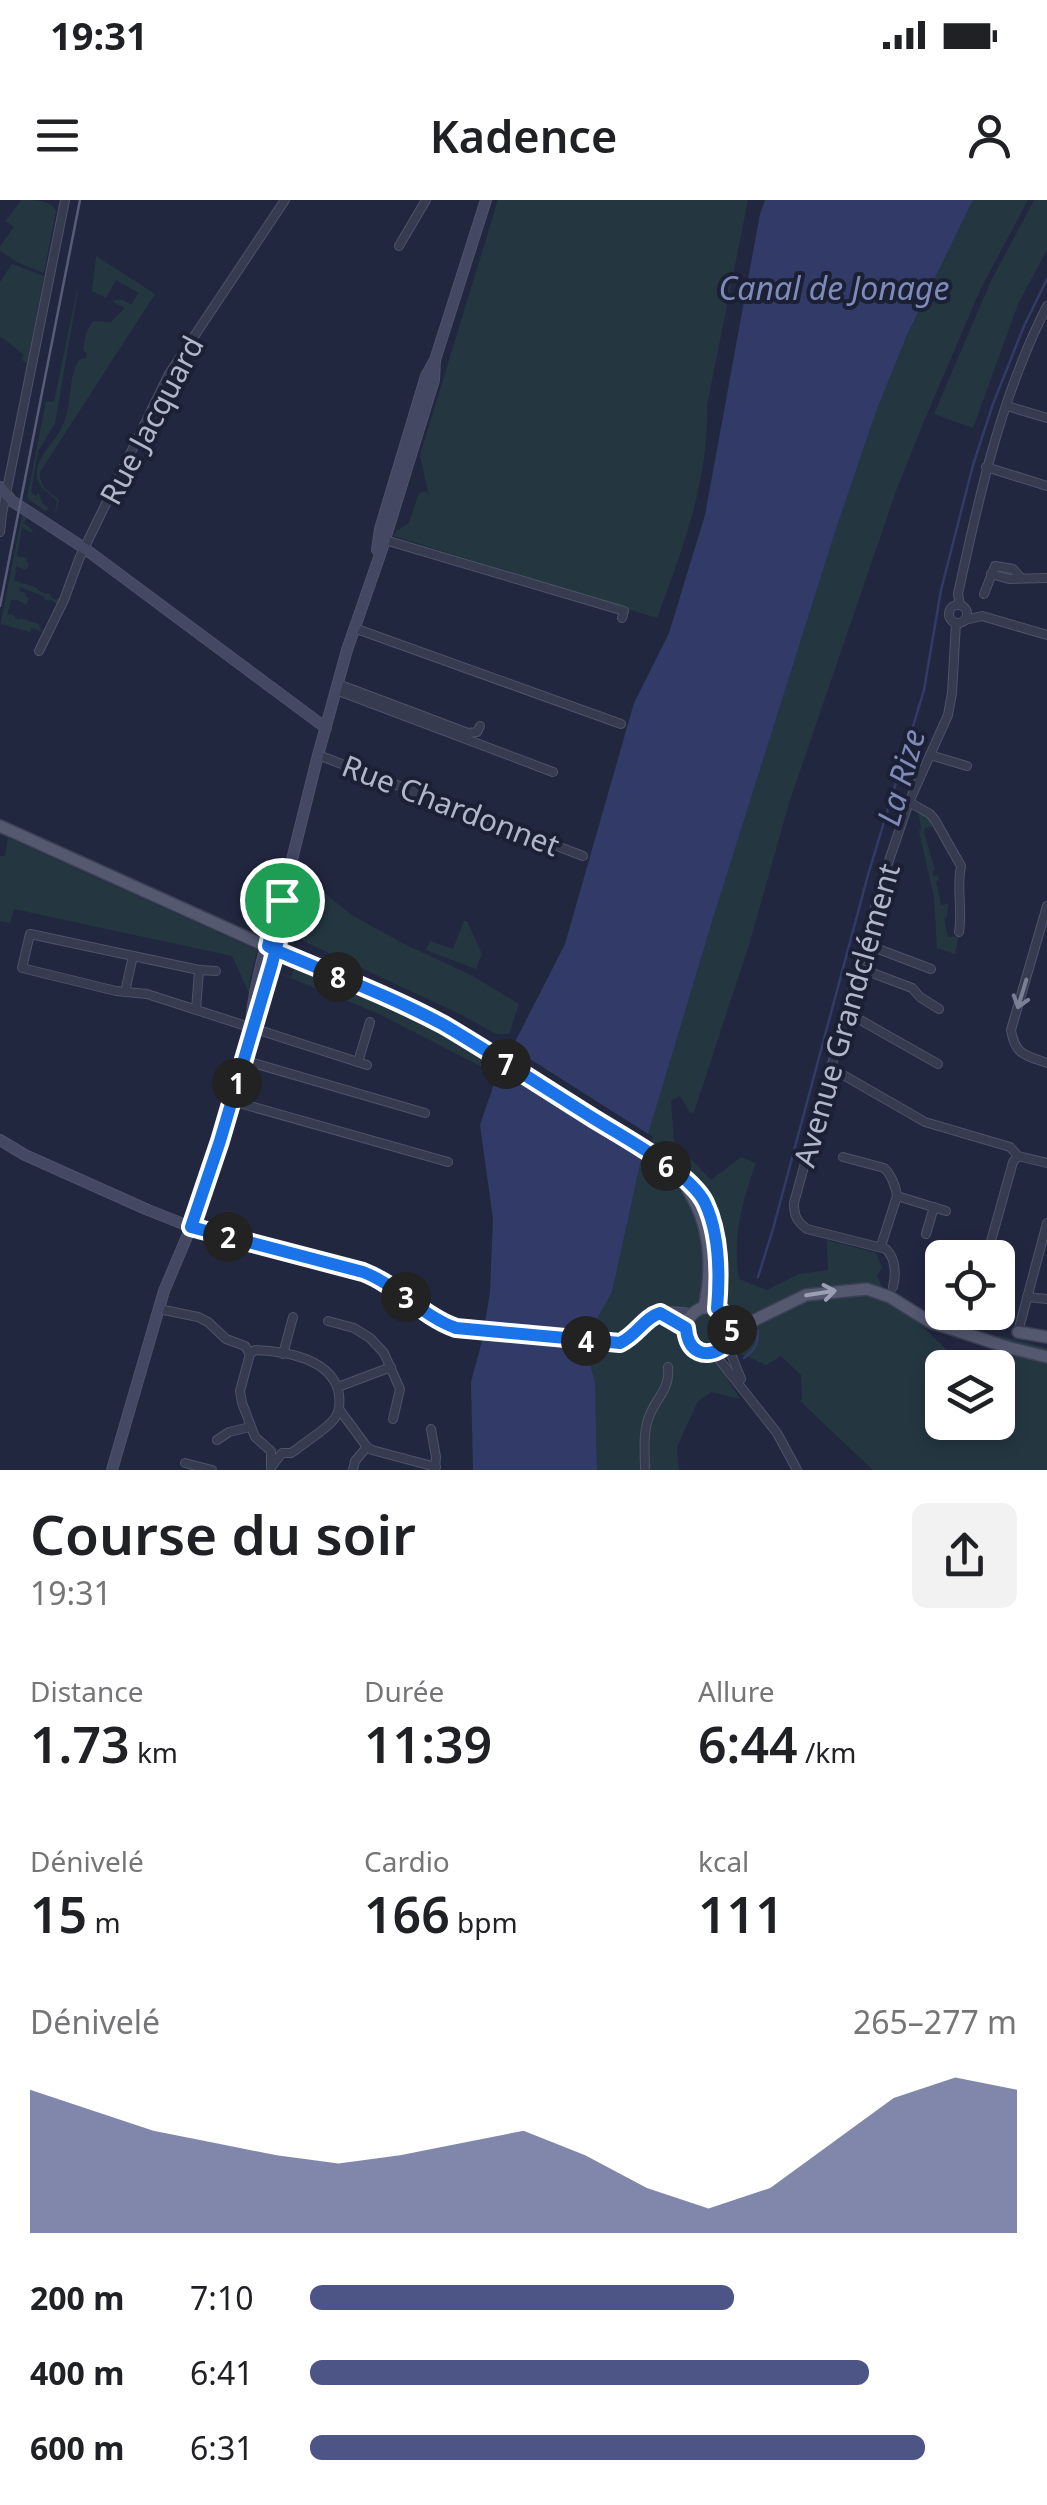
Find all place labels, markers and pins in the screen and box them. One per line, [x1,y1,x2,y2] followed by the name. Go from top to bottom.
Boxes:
[240,858,325,943] pin
[313,952,363,1002] pin: 8
[481,1039,531,1089] pin: 7
[212,1058,262,1108] pin: 1
[641,1141,691,1191] pin: 6
[203,1212,253,1262] pin: 2
[381,1272,431,1322] pin: 3
[707,1305,757,1355] pin: 5
[561,1316,611,1366] pin: 4

